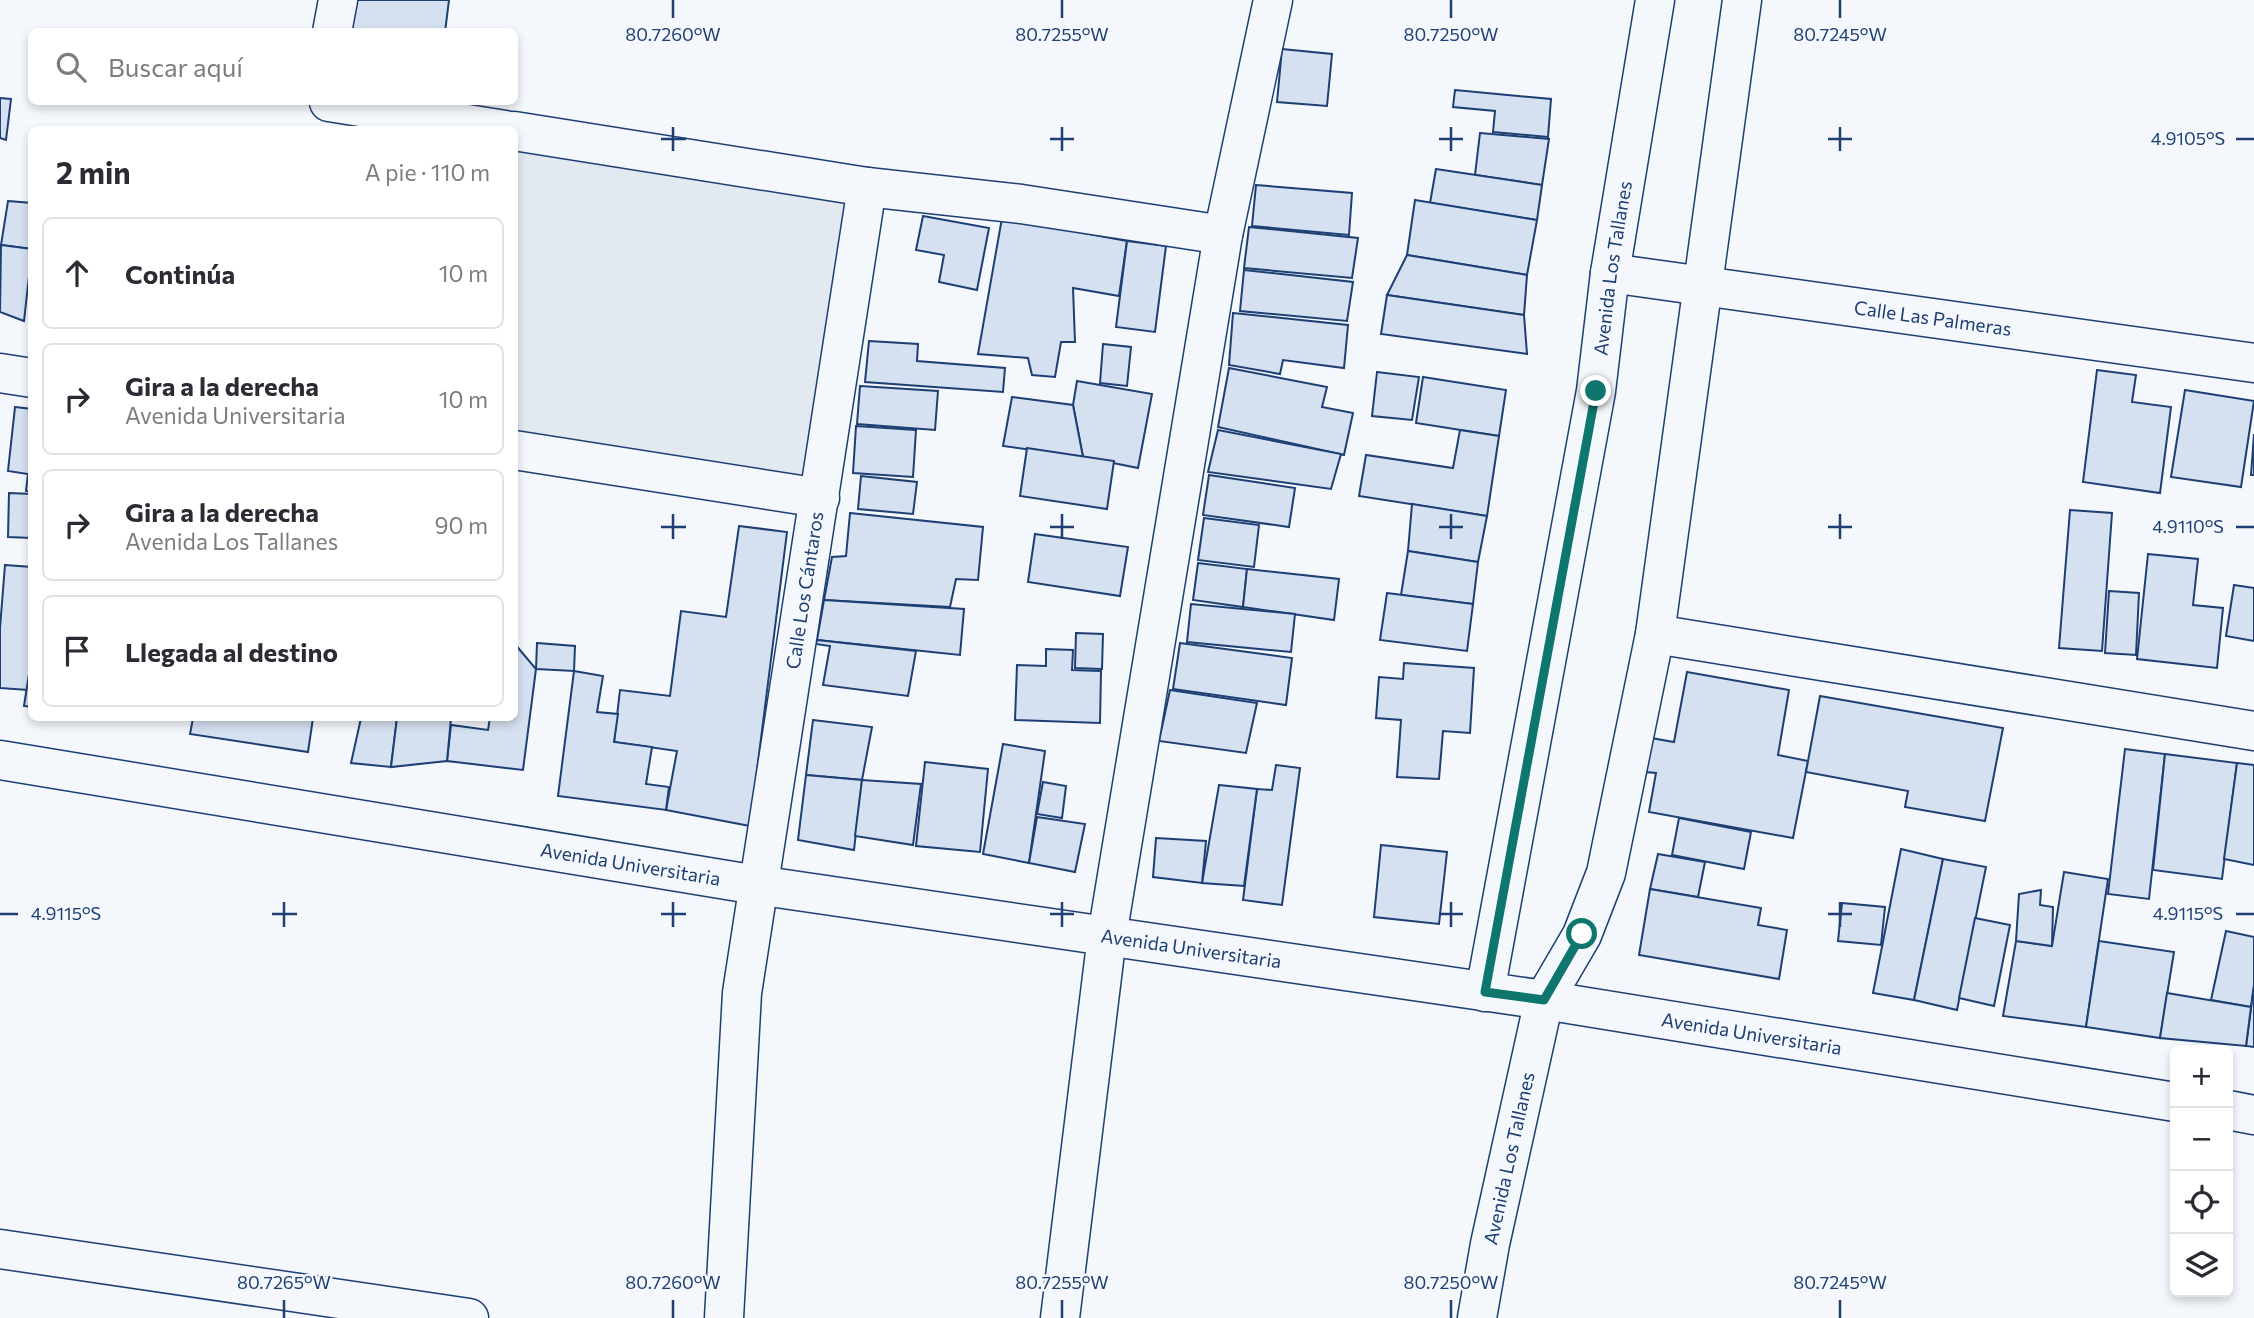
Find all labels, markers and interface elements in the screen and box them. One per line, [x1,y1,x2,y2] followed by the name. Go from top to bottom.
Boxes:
[625,23,721,45] text: 80.7260°W
[1015,23,1109,45] text: 80.7255°W
[1404,23,1498,45] text: 80.7250°W
[1793,23,1887,45] text: 80.7245°W
[28,28,518,105] search box
[52,48,90,86] icon: search
[108,51,243,82] text: Buscar aquí
[2151,127,2225,149] text: 4.9105°S
[56,153,131,190] text: 2 min
[365,158,490,186] text: A pie · 110 m
[1588,179,1636,357] street label: Avenida Los Tallanes
[58,254,96,292] icon: ahead
[125,258,235,289] text: Continúa
[439,259,488,287] text: 10 m
[1853,295,2013,340] street label: Calle Las Palmeras
[125,370,319,401] text: Gira a la derecha
[1580,375,1611,406] route end
[58,380,96,418] icon: right
[439,385,488,413] text: 10 m
[125,401,346,429] text: Avenida Universitaria
[125,496,319,527] text: Gira a la derecha
[58,506,96,544] icon: right
[780,510,828,671] street label: Calle Los Cántaros
[435,511,488,539] text: 90 m
[2152,515,2224,537] text: 4.9110°S
[125,527,338,555] text: Avenida Los Tallanes
[58,632,96,670] icon: arrive
[125,636,338,667] text: Llegada al destino
[539,837,722,890] street label: Avenida Universitaria
[31,902,101,924] text: 4.9115°S
[2153,902,2223,924] text: 4.9115°S
[1566,918,1597,949] route start
[1099,923,1283,973] street label: Avenida Universitaria
[1660,1007,1844,1059] street label: Avenida Universitaria
[2170,1045,2233,1297] map controls
[2170,1045,2233,1108] button: +
[1478,1070,1539,1247] street label: Avenida Los Tallanes
[2170,1108,2233,1171] button: −
[2170,1171,2233,1234] button: locate
[2170,1234,2233,1297] button: layers
[237,1271,331,1293] text: 80.7265°W
[625,1271,721,1293] text: 80.7260°W
[1015,1271,1109,1293] text: 80.7255°W
[1404,1271,1498,1293] text: 80.7250°W
[1793,1271,1887,1293] text: 80.7245°W

